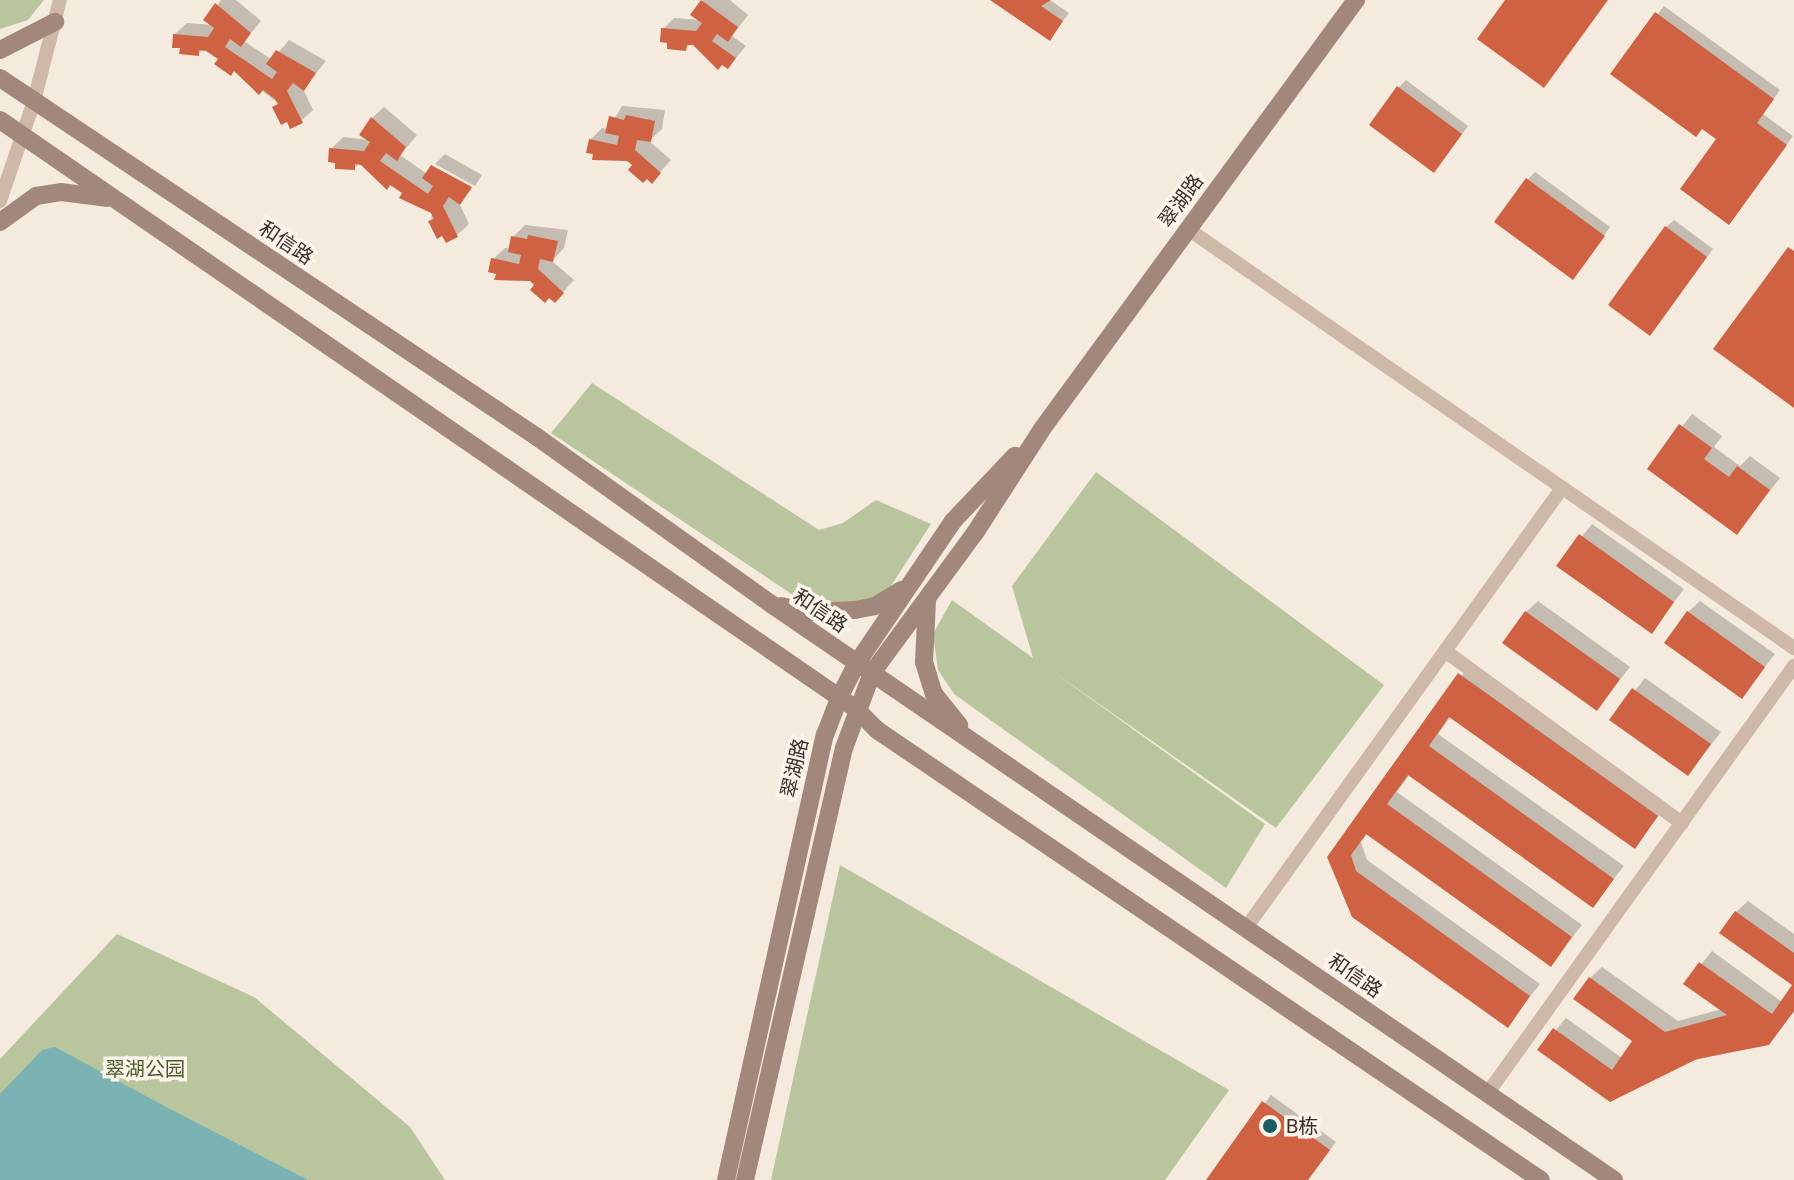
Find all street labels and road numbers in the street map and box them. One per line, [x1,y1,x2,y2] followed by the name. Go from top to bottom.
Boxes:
[1154,170,1208,232] street label: 翠湖路
[254,216,318,270] street label: 和信路
[788,584,852,638] street label: 和信路
[777,736,813,800] street label: 翠湖路
[1324,949,1386,1003] street label: 和信路

